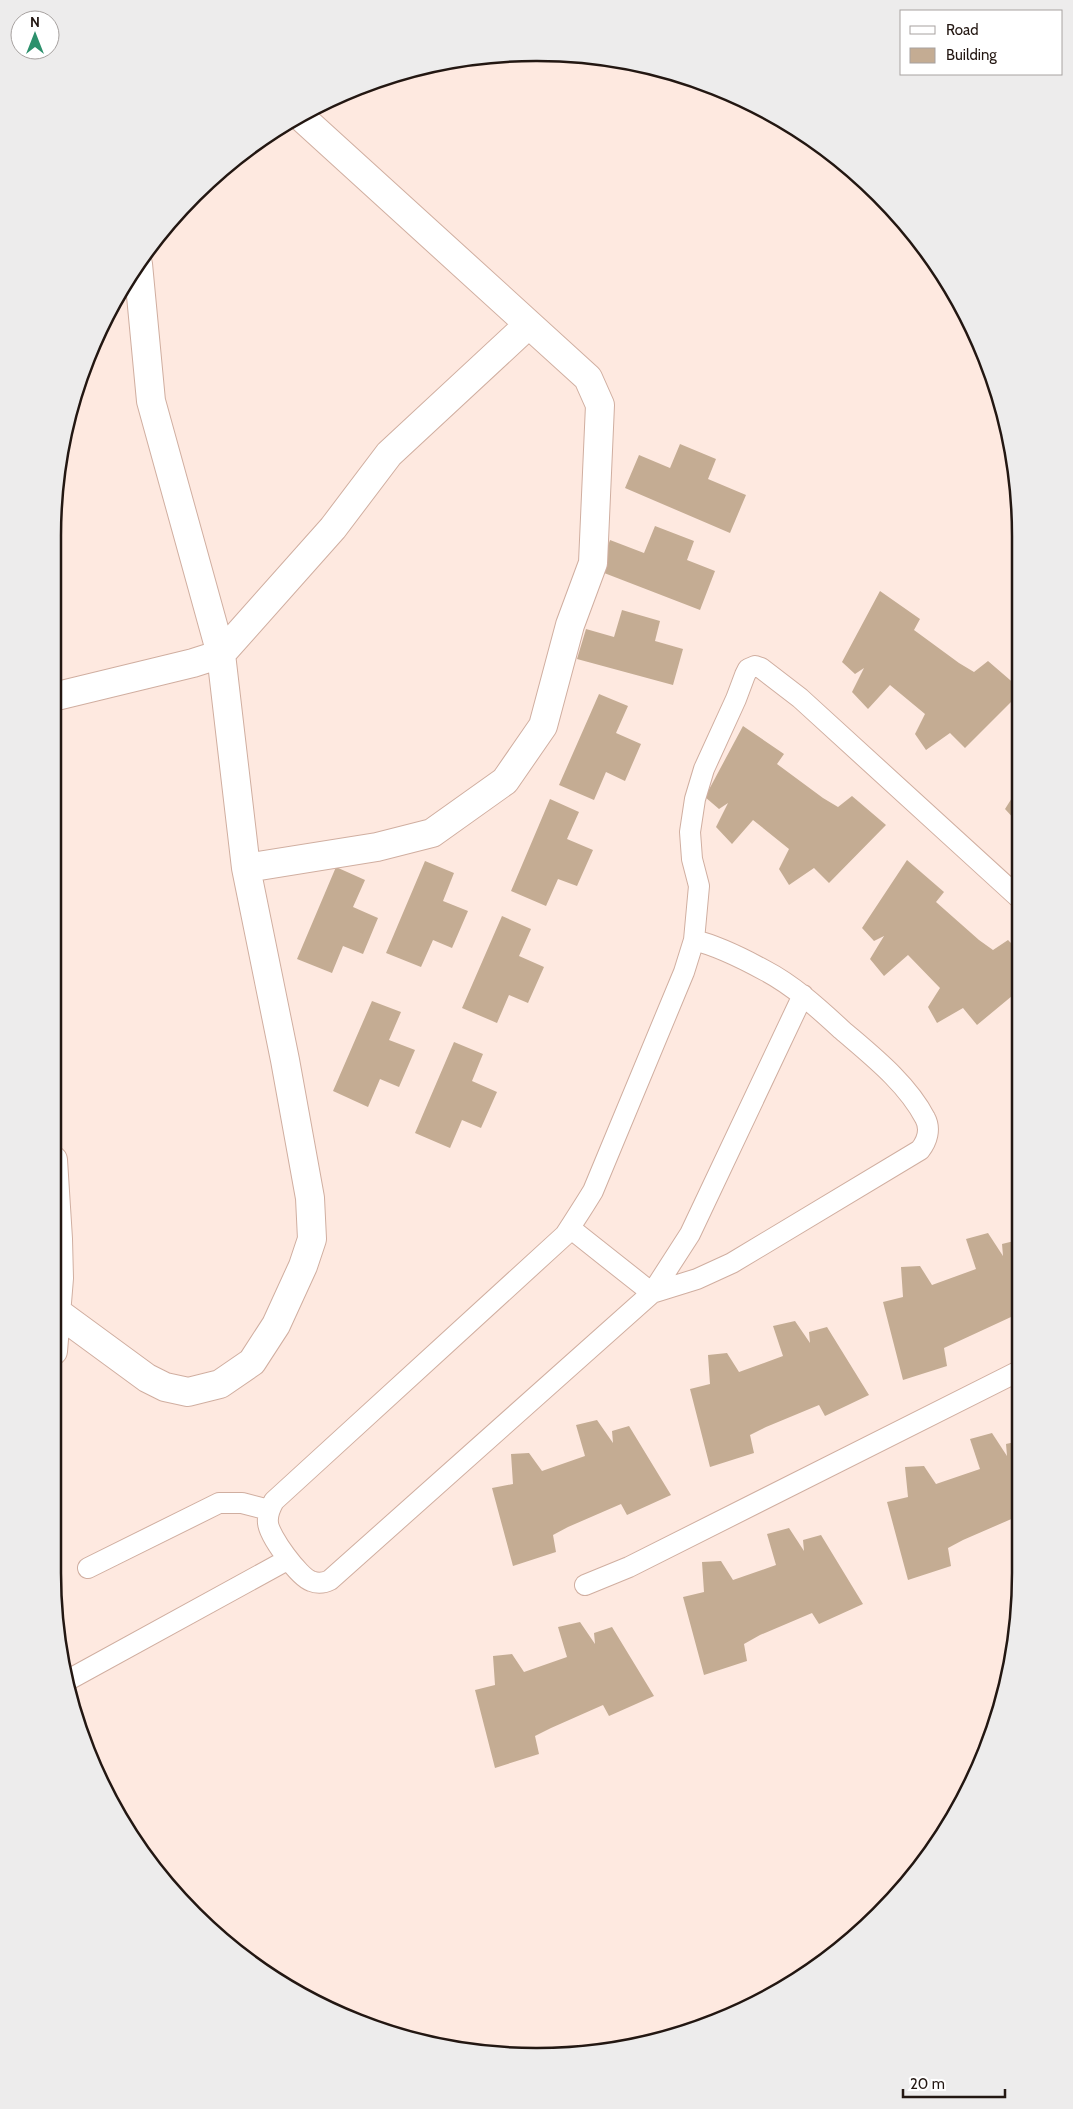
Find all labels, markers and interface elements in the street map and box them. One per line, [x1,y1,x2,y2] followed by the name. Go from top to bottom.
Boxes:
[10,10,60,60] north arrow
[900,10,1063,75] legend
[30,13,40,31] text: N
[946,21,979,39] text: Road
[946,46,997,64] text: Building
[903,2066,1006,2098] scale bar
[910,2075,945,2093] text: 20 m

